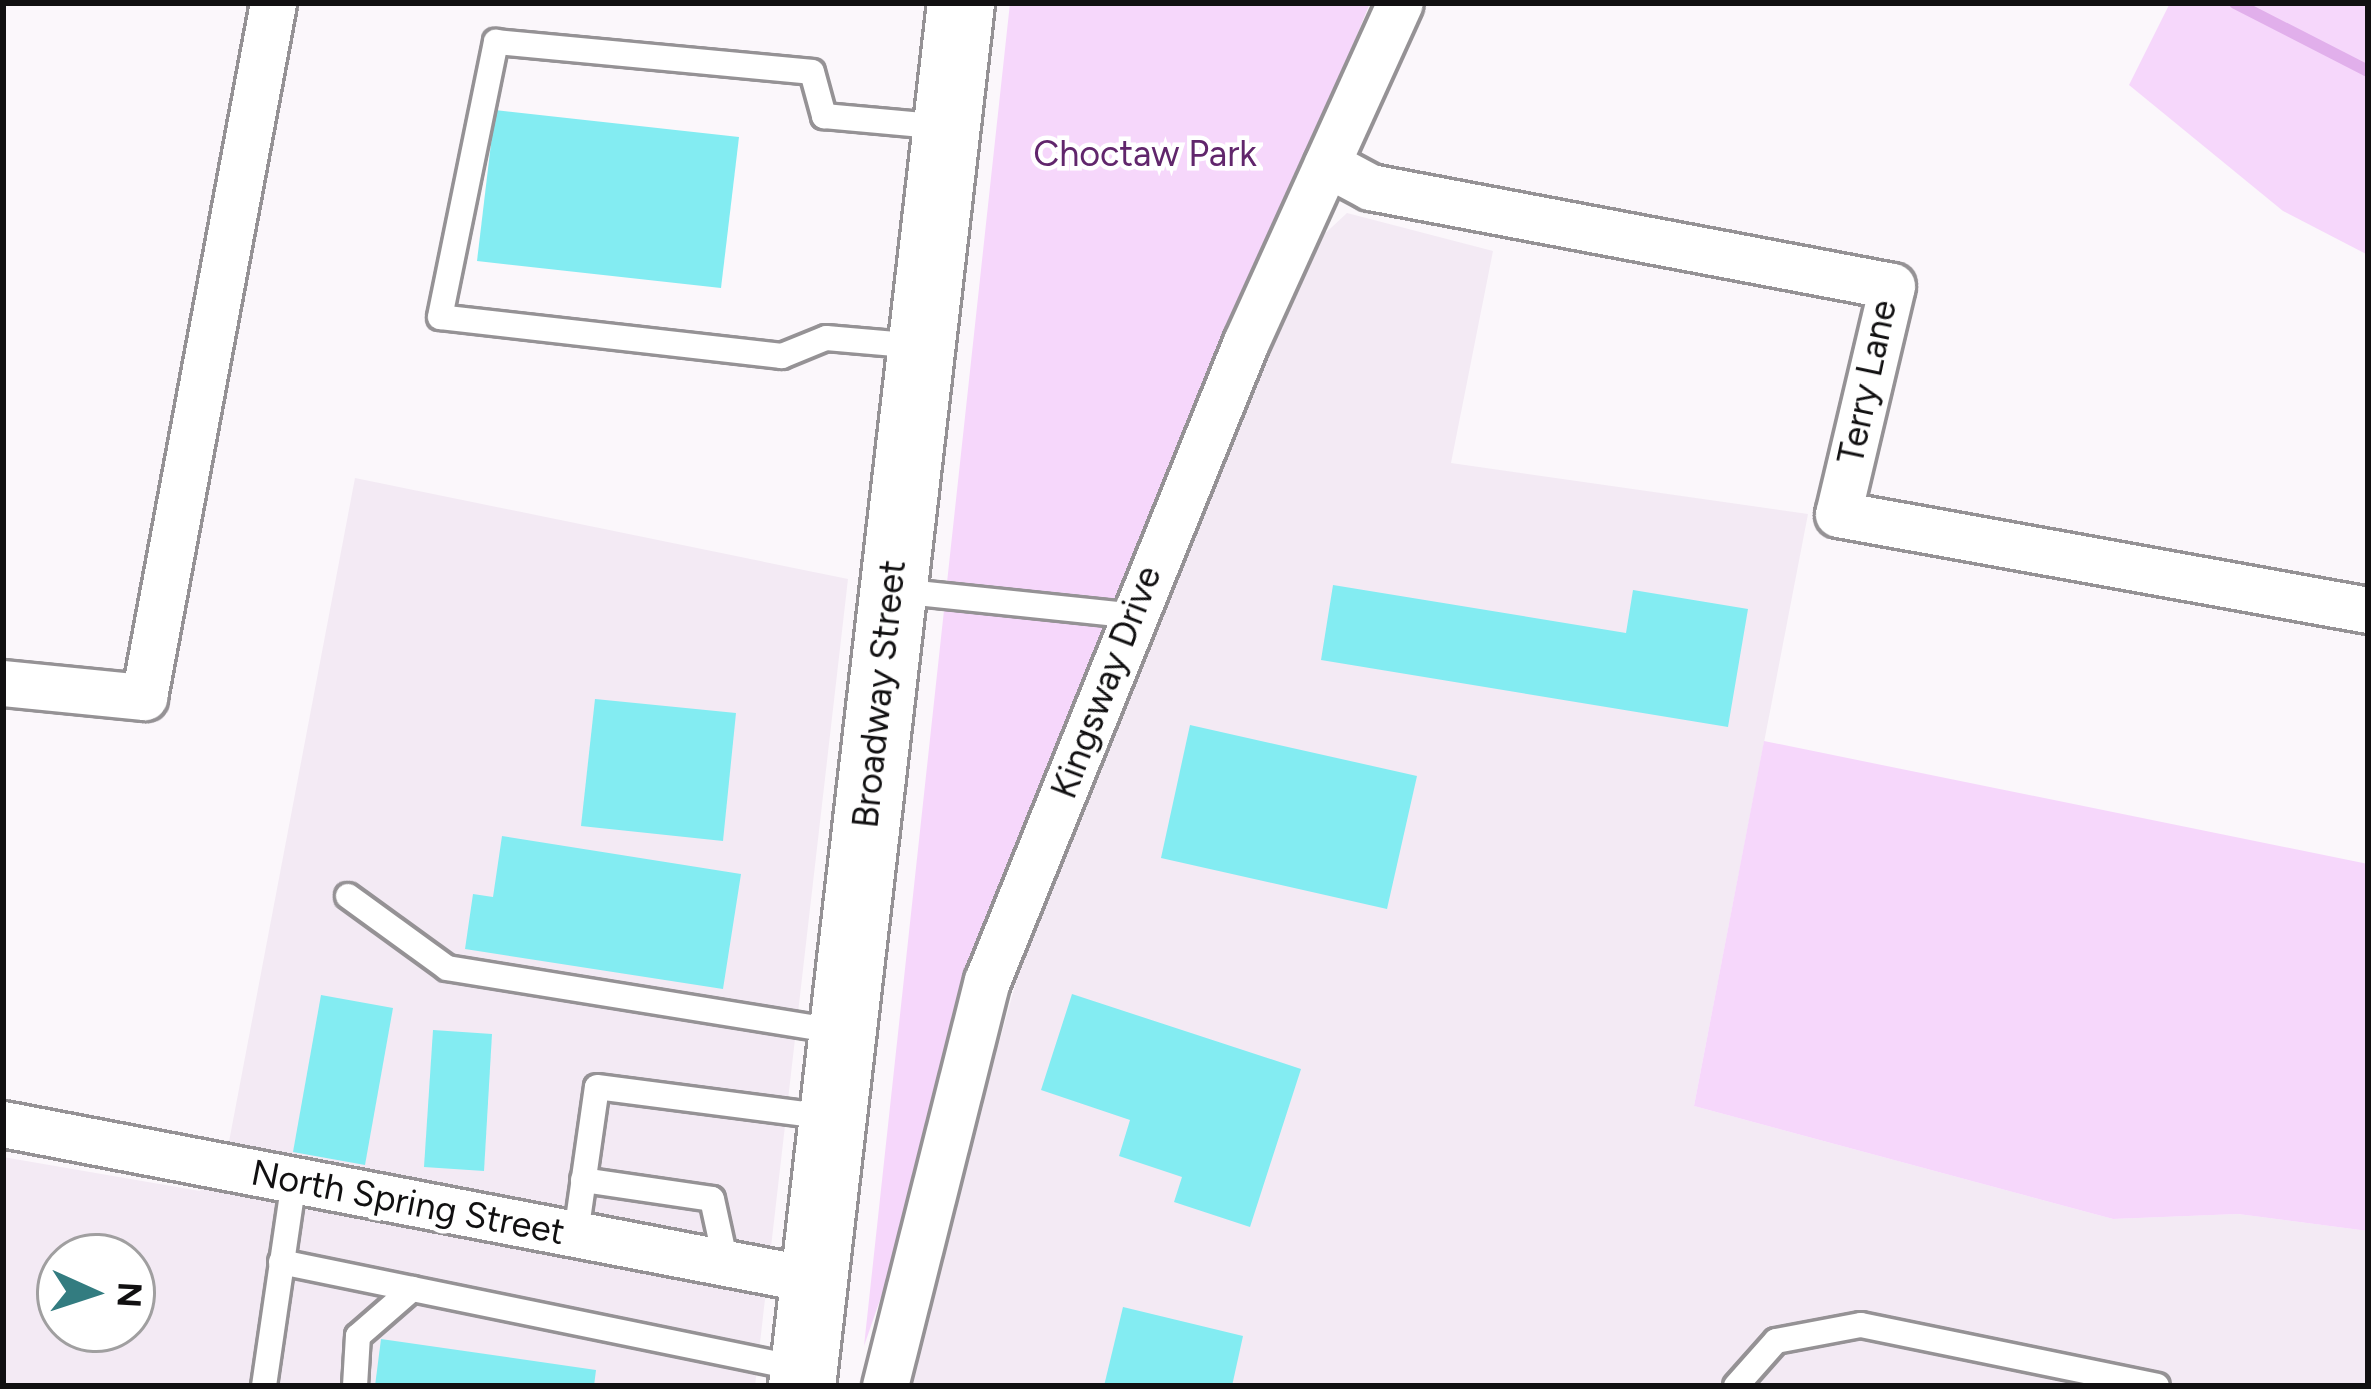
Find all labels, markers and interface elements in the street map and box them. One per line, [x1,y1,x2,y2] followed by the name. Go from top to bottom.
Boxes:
[1033,132,1257,176] park label: Choctaw Park
[1829,296,1905,468] street label: Terry Lane
[843,558,915,830] street label: Broadway Street
[1042,560,1170,804] street label: Kingsway Drive
[248,1150,568,1254] street label: North Spring Street
[36,1233,156,1353] north arrow
[109,1281,150,1309] text: N

